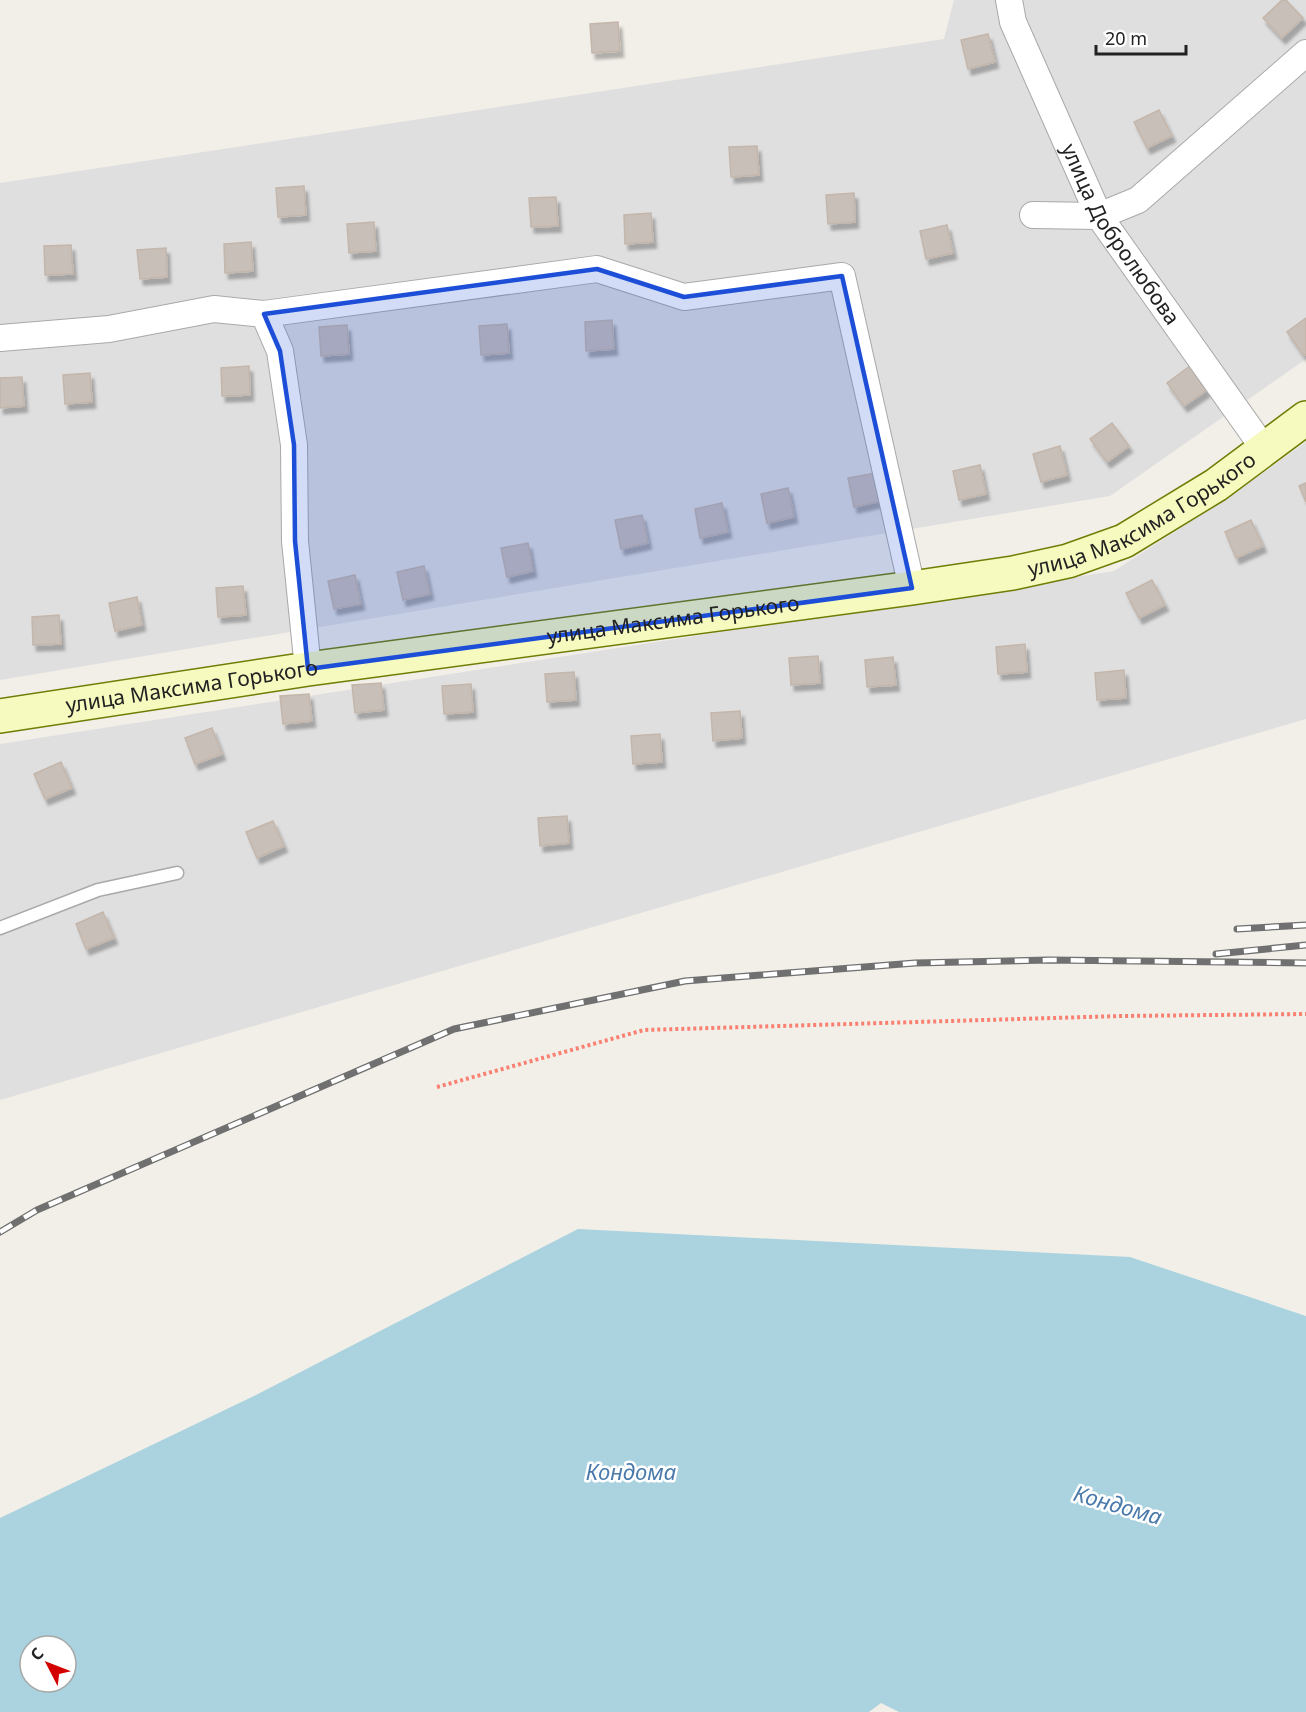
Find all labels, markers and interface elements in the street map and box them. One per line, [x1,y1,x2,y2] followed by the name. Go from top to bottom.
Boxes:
[1096,18,1186,56] scale bar
[1105,26,1147,50] text: 20 m
[1056,139,1187,330] street label: улица Добролюбова
[1025,445,1261,582] street label: улица Максима Горького
[545,588,801,650] street label: улица Максима Горького
[64,653,319,719] street label: улица Максима Горького
[586,1456,676,1486] water label: Кондома
[1071,1477,1166,1531] water label: Кондома
[18,1634,78,1694] north arrow
[25,1643,48,1665] text: С

